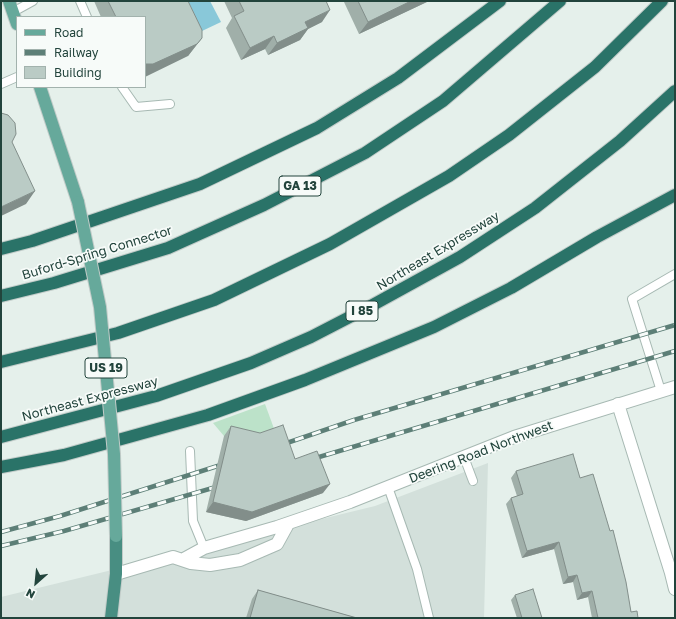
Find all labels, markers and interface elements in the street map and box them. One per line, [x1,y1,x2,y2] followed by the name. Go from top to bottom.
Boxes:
[16,16,146,88] legend
[54,25,83,40] text: Road
[54,45,99,60] text: Railway
[54,65,102,80] text: Building
[279,176,321,196] road number: GA 13
[374,208,502,294] street label: Northeast Expressway
[20,223,174,283] street label: Buford-Spring Connector
[346,301,378,321] road number: I 85
[85,358,127,378] road number: US 19
[20,373,160,425] street label: Northeast Expressway
[407,417,555,487] street label: Deering Road Northwest
[16,563,56,603] north arrow
[24,586,37,602] text: N

